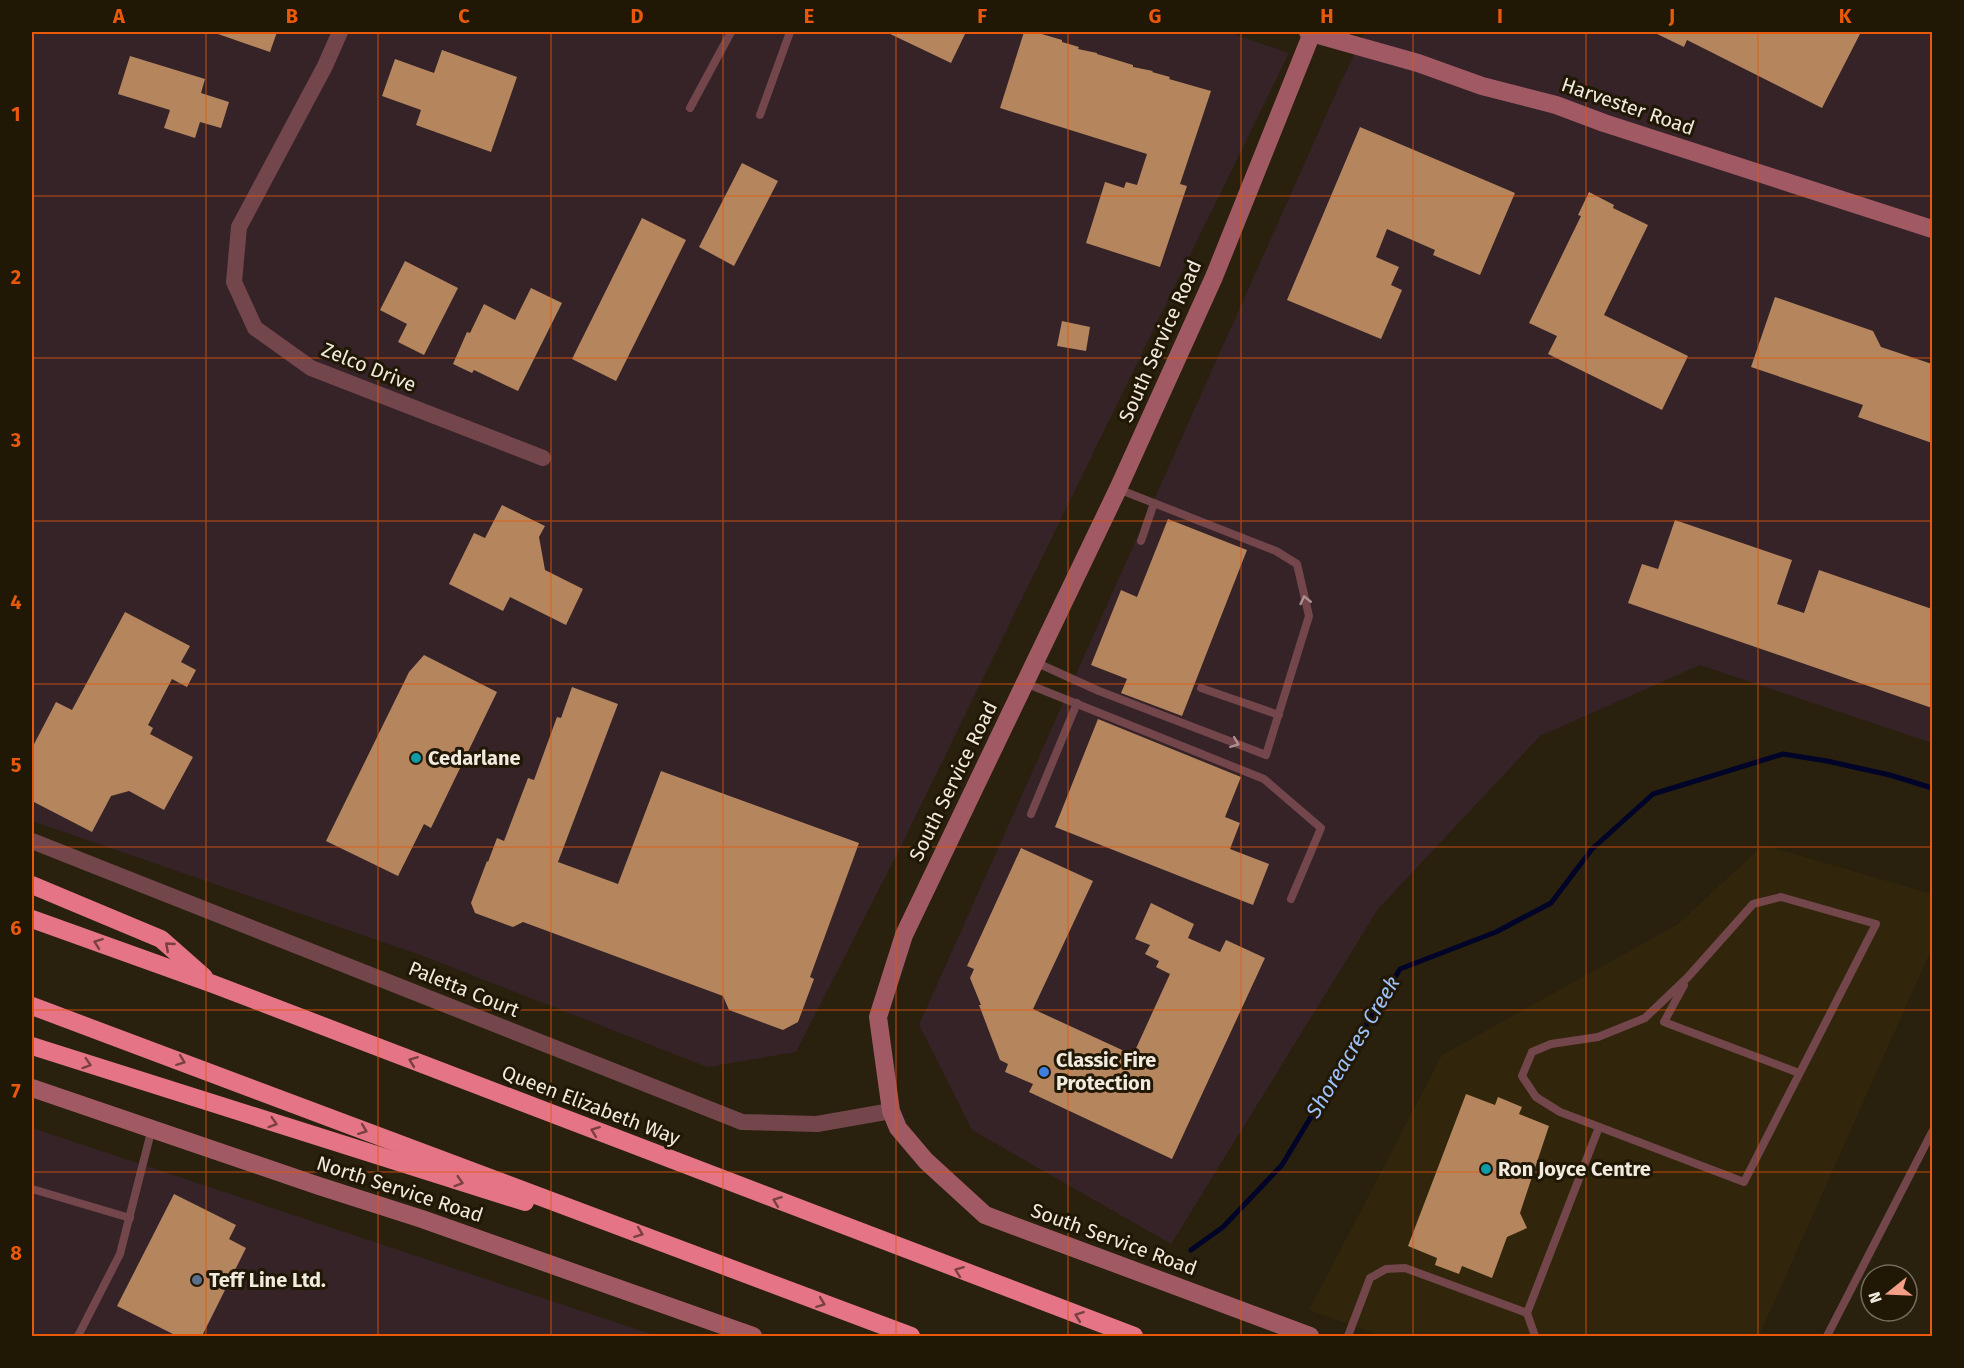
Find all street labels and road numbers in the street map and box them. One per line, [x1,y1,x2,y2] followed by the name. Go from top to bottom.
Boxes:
[1558,72,1698,140] street label: Harvester Road
[1113,256,1207,426] street label: South Service Road
[318,337,420,397] street label: Zelco Drive
[904,697,1002,865] street label: South Service Road
[405,956,524,1022] street label: Paletta Court
[498,1060,684,1150] street label: Queen Elizabeth Way
[314,1151,486,1227] street label: North Service Road
[1028,1198,1200,1280] street label: South Service Road

